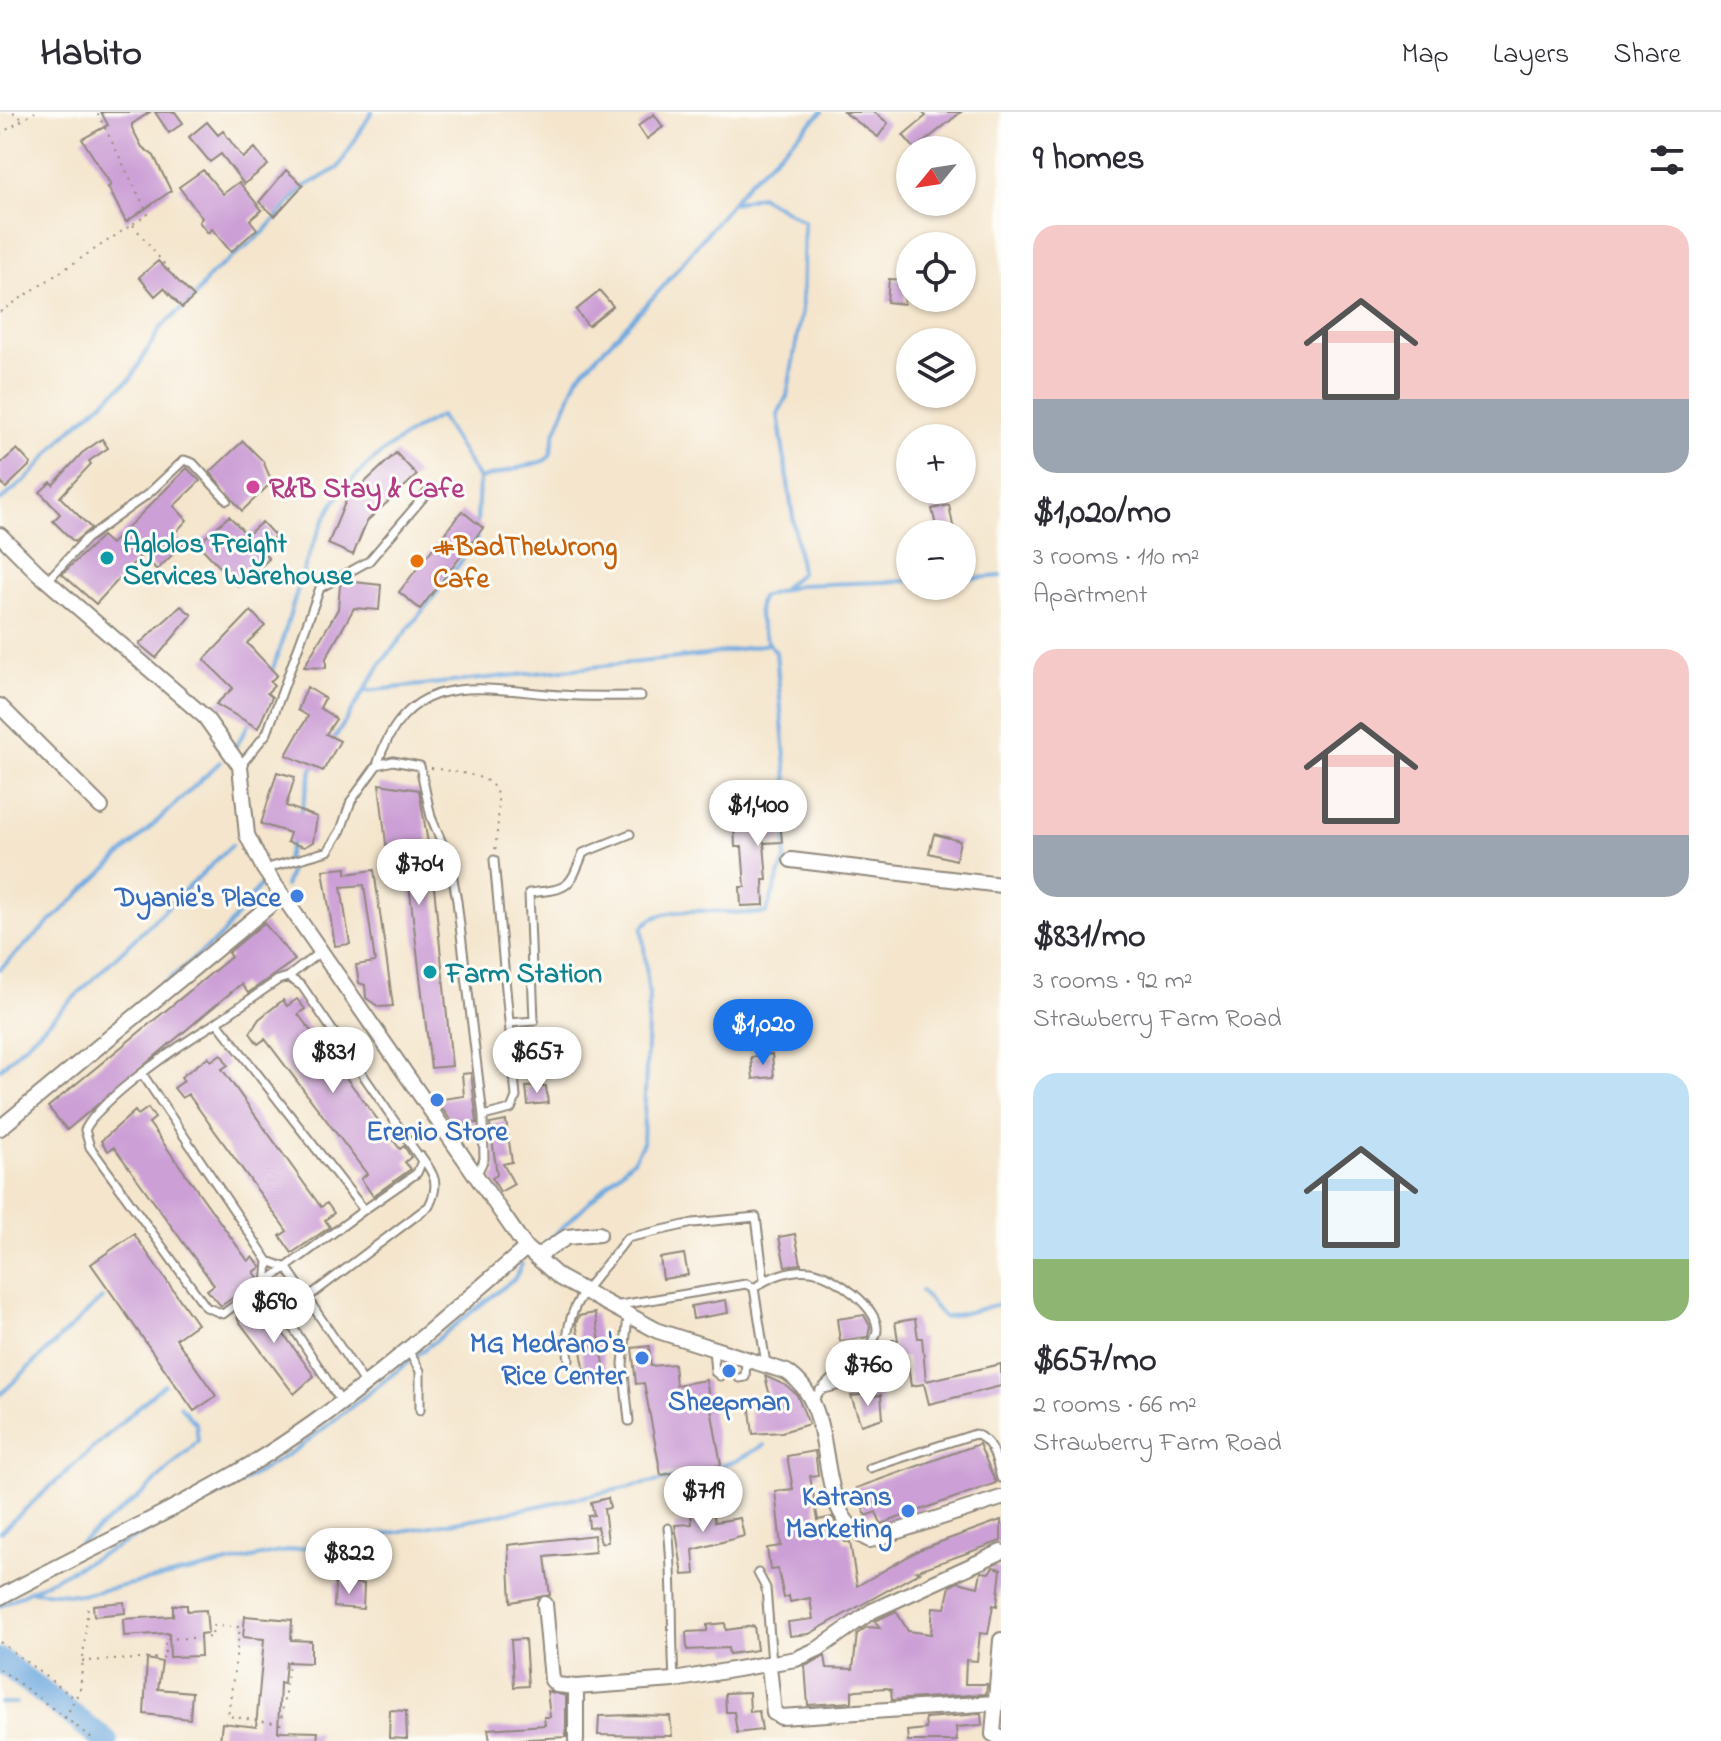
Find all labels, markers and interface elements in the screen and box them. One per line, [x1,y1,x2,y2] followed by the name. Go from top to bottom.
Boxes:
[40,27,142,83] text: Habito
[1401,35,1449,76] text: Map
[1493,35,1569,76] text: Layers
[1613,35,1681,76] text: Share
[1033,135,1145,185] text: 9 homes
[896,136,976,216] north arrow
[896,136,976,600] map controls
[1645,138,1689,182] icon: filters
[896,232,976,312] button: locate
[1289,277,1433,421] icon: home
[896,328,976,408] button: layers
[896,424,976,504] button: +
[269,470,465,511] place label: R&B Stay & Cafe
[244,478,262,496] marker: R&B Stay & Cafe
[1033,489,1171,539] text: $1,020/mo
[896,520,976,600] button: −
[123,525,354,598] place label: Aglolos Freight Services Warehouse
[432,528,617,601] place label: #BadTheWrong Cafe
[1033,539,1199,577] text: 3 rooms · 110 m²
[98,549,116,567] marker: Aglolos Freight Services Warehouse
[408,552,426,570] marker: #BadTheWrong Cafe
[1033,577,1147,615] text: Apartment
[1289,701,1433,845] icon: home
[693,780,823,848] pin: $1,400
[727,787,789,825] text: $1,400
[372,839,466,907] pin: $704
[395,846,443,884] text: $704
[113,879,282,920] place label: Dyanie's Place
[288,887,306,905] marker: Dyanie's Place
[1033,913,1146,963] text: $831/mo
[444,955,602,996] place label: Farm Station
[421,963,439,981] marker: Farm Station
[1033,963,1192,1001] text: 3 rooms · 92 m²
[698,999,828,1067] pin: $1,020
[1033,1001,1282,1039] text: Strawberry Farm Road
[731,1006,795,1044] text: $1,020
[286,1027,380,1095] pin: $831
[490,1027,584,1095] pin: $657
[311,1034,355,1072] text: $831
[511,1034,563,1072] text: $657
[428,1091,446,1109] marker: Erenio Store
[366,1113,509,1154] place label: Erenio Store
[1289,1125,1433,1269] icon: home
[227,1277,321,1345] pin: $690
[251,1284,297,1322] text: $690
[470,1325,627,1398] place label: MG Medrano's Rice Center
[1033,1337,1157,1387] text: $657/mo
[821,1340,915,1408] pin: $760
[843,1347,893,1385] text: $760
[633,1349,651,1367] marker: MG Medrano's Rice Center
[720,1362,738,1380] marker: Sheepman
[668,1383,790,1424] place label: Sheepman
[1033,1387,1197,1425] text: 2 rooms · 66 m²
[1033,1425,1282,1463] text: Strawberry Farm Road
[656,1466,750,1534] pin: $719
[682,1473,724,1511] text: $719
[786,1478,892,1552] place label: Katrans Marketing
[899,1502,917,1520] marker: Katrans Marketing
[302,1528,396,1596] pin: $822
[323,1535,375,1573] text: $822

